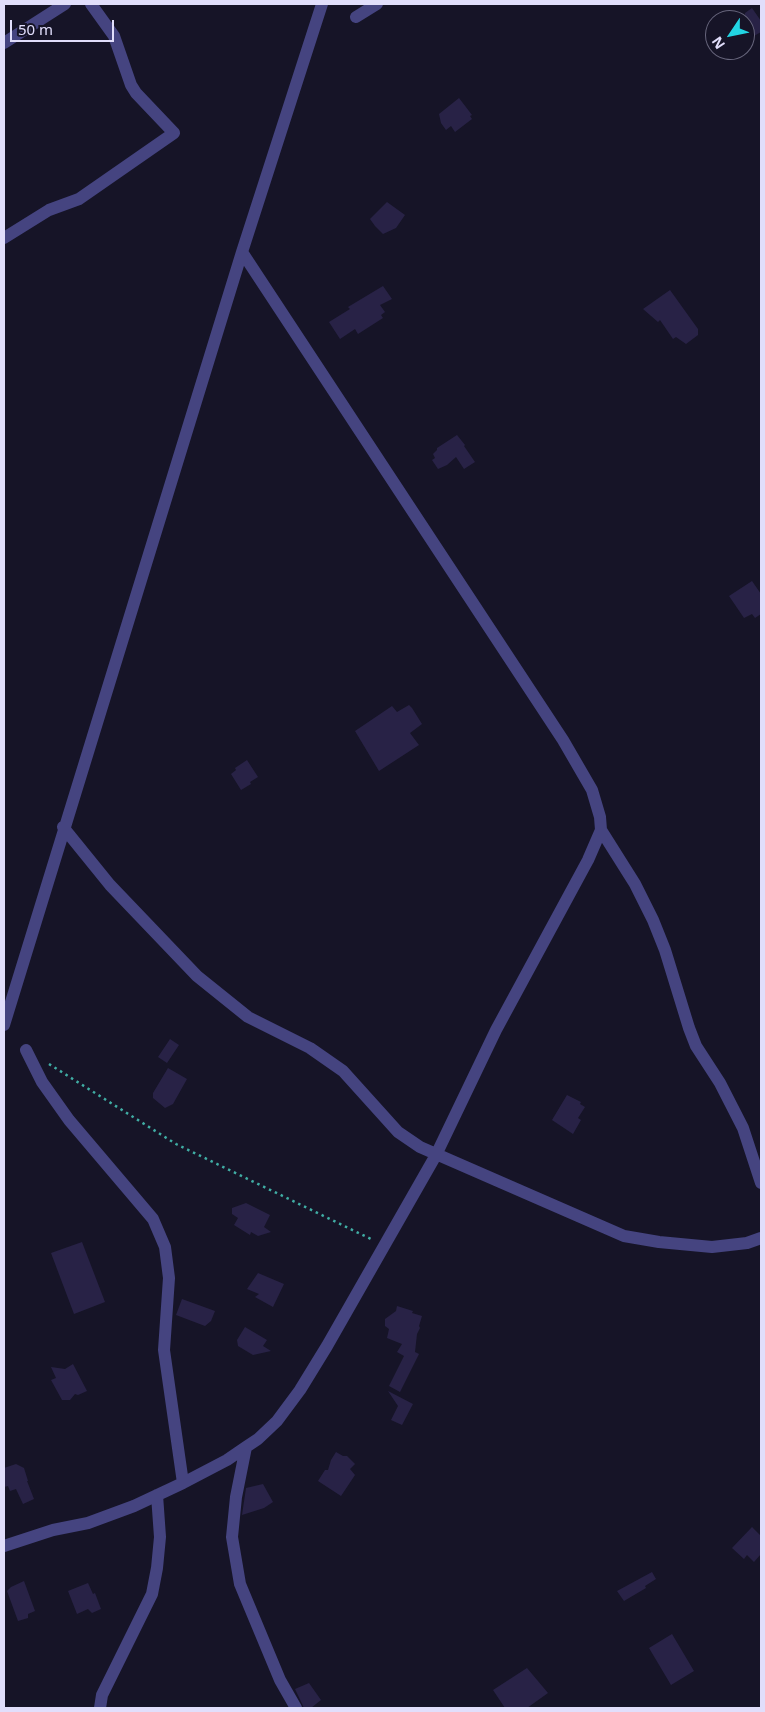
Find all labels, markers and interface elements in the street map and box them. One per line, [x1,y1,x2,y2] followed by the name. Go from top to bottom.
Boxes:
[12,10,116,42] scale bar
[705,10,755,60] north arrow
[18,19,53,39] text: 50 m
[707,33,729,53] text: N

